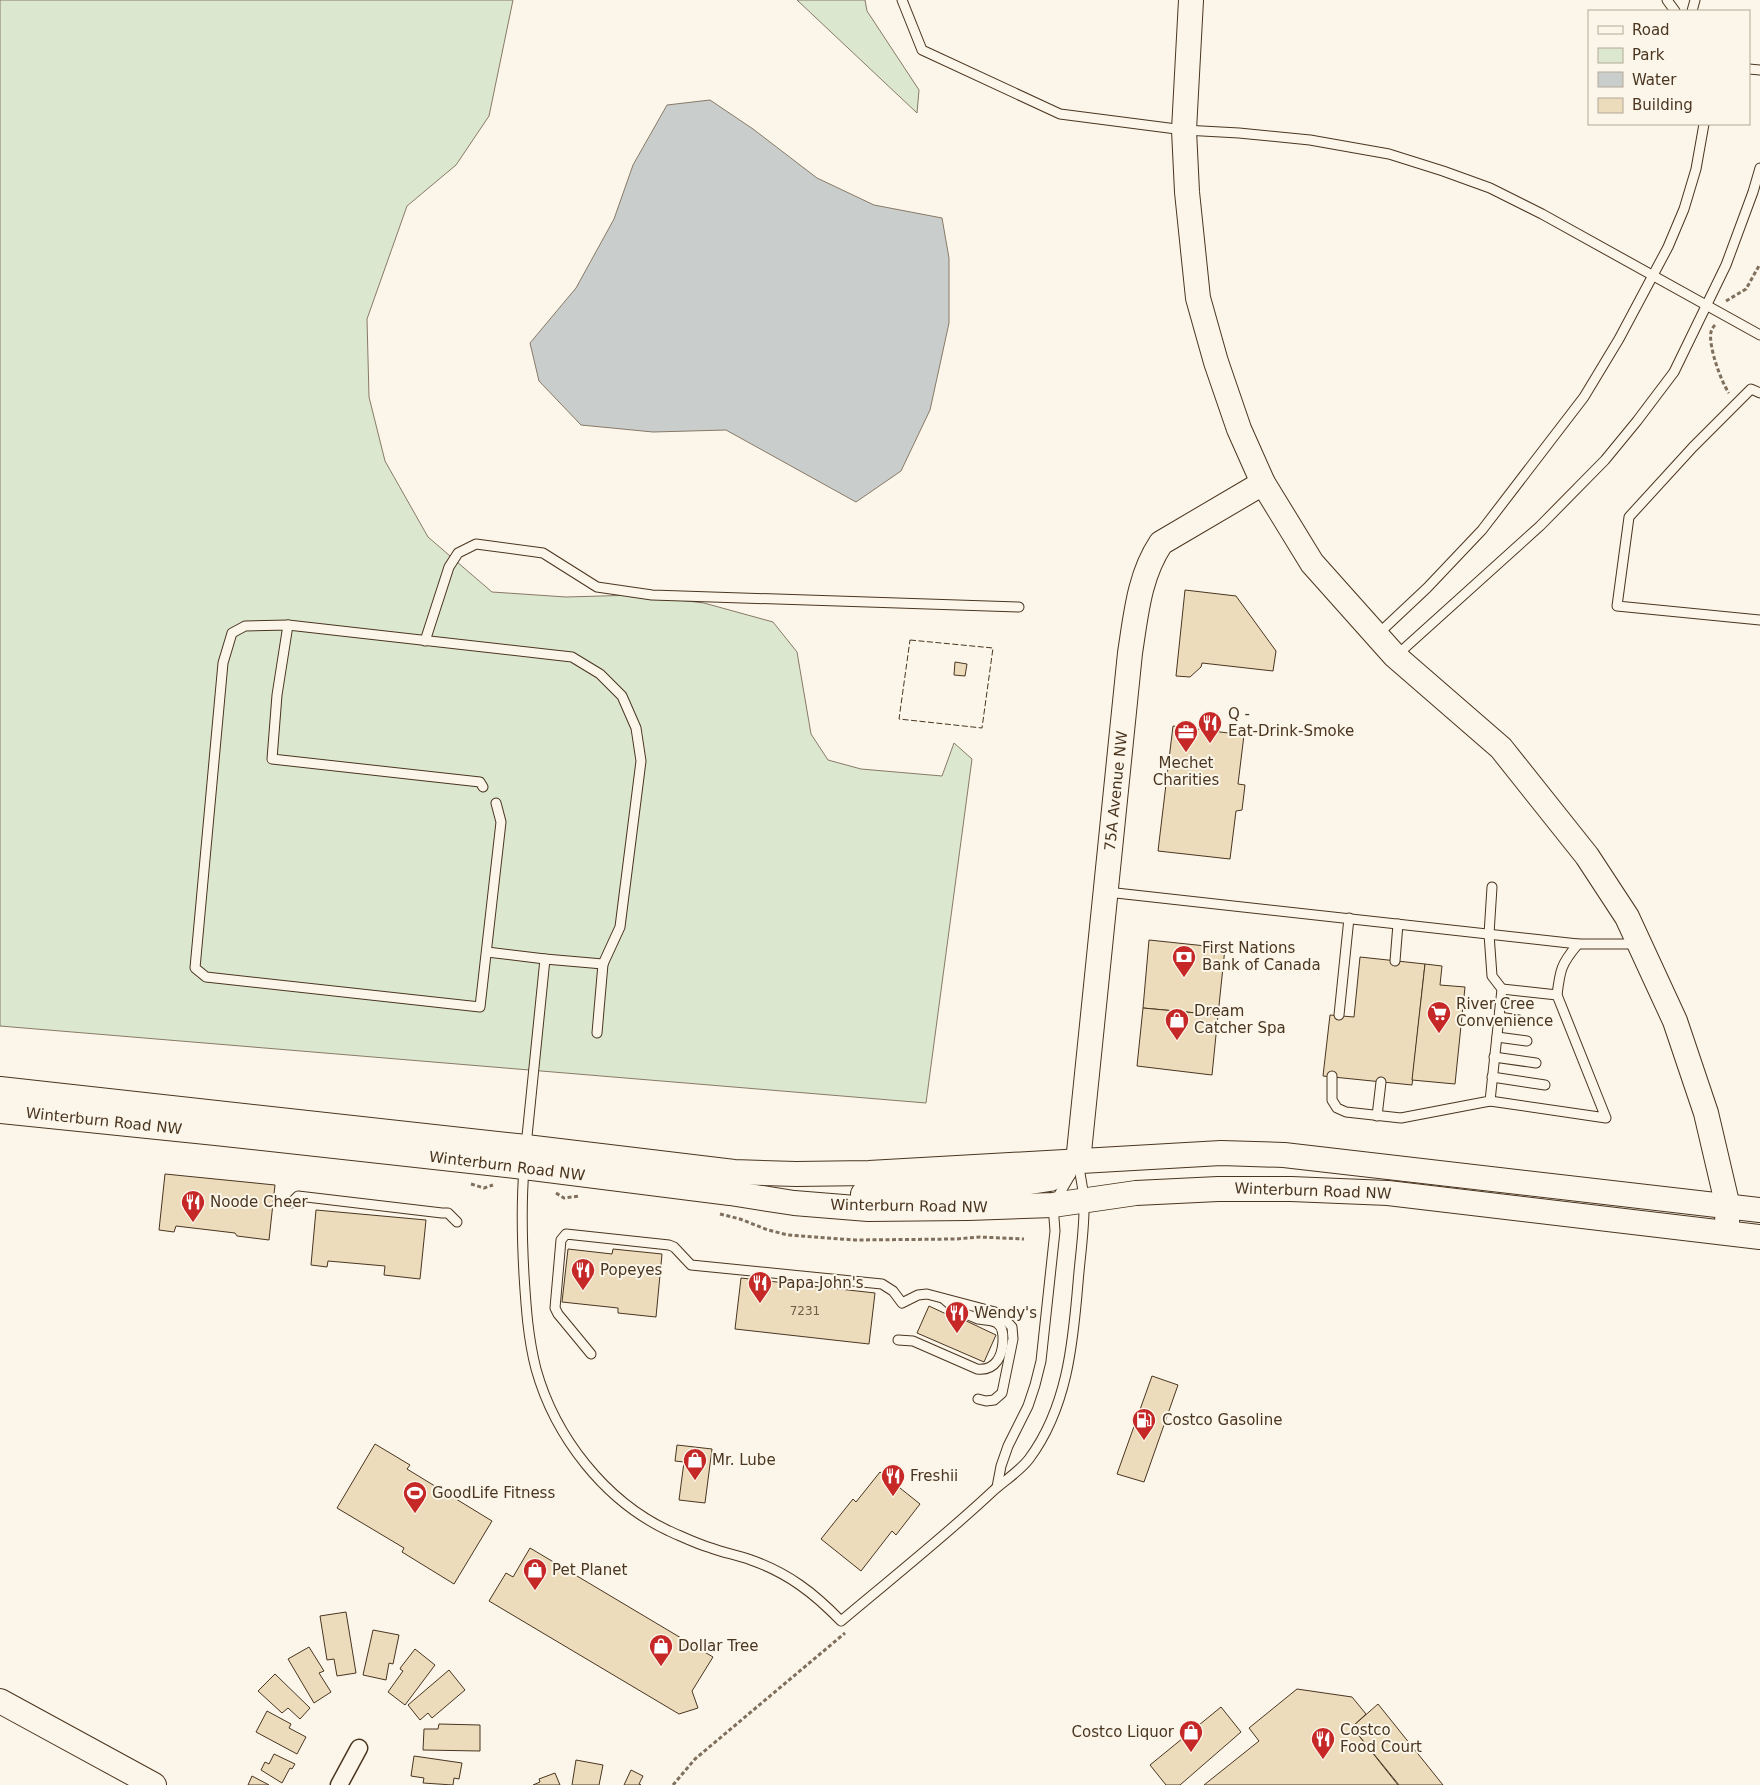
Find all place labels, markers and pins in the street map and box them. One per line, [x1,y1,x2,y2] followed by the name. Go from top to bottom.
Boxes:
[1228,705,1354,740] place label: Q - Eat-Drink-Smoke
[1197,710,1223,744] restaurant icon: Q - Eat-Drink-Smoke
[1173,719,1199,753] office icon: Mechet Charities
[1153,754,1219,789] place label: Mechet Charities
[1202,939,1321,974] place label: First Nations Bank of Canada
[1171,944,1197,978] bank icon: First Nations Bank of Canada
[1456,995,1553,1030] place label: River Cree Convenience
[1426,1000,1452,1034] supermarket icon: River Cree Convenience
[1194,1002,1286,1037] place label: Dream Catcher Spa
[1164,1007,1190,1041] shop icon: Dream Catcher Spa
[180,1189,206,1223] restaurant icon: Noode Cheer
[210,1193,309,1211] place label: Noode Cheer
[570,1257,596,1291] restaurant icon: Popeyes
[600,1261,663,1279] place label: Popeyes
[747,1270,773,1304] restaurant icon: Papa John's
[778,1274,864,1292] place label: Papa John's
[944,1300,970,1334] restaurant icon: Wendy's
[974,1304,1037,1322] place label: Wendy's
[1131,1407,1157,1441] fuel station icon: Costco Gasoline
[1162,1411,1282,1429] place label: Costco Gasoline
[682,1447,708,1481] shop icon: Mr. Lube
[712,1451,776,1469] place label: Mr. Lube
[880,1463,906,1497] restaurant icon: Freshii
[910,1467,958,1485] place label: Freshii
[402,1480,428,1514] sports icon: GoodLife Fitness
[432,1484,555,1502] place label: GoodLife Fitness
[522,1557,548,1591] shop icon: Pet Planet
[552,1561,628,1579] place label: Pet Planet
[648,1633,674,1667] shop icon: Dollar Tree
[678,1637,758,1655] place label: Dollar Tree
[1178,1719,1204,1753] shop icon: Costco Liquor
[1340,1721,1422,1756] place label: Costco Food Court
[1072,1723,1175,1741] place label: Costco Liquor
[1310,1726,1336,1760] restaurant icon: Costco Food Court

